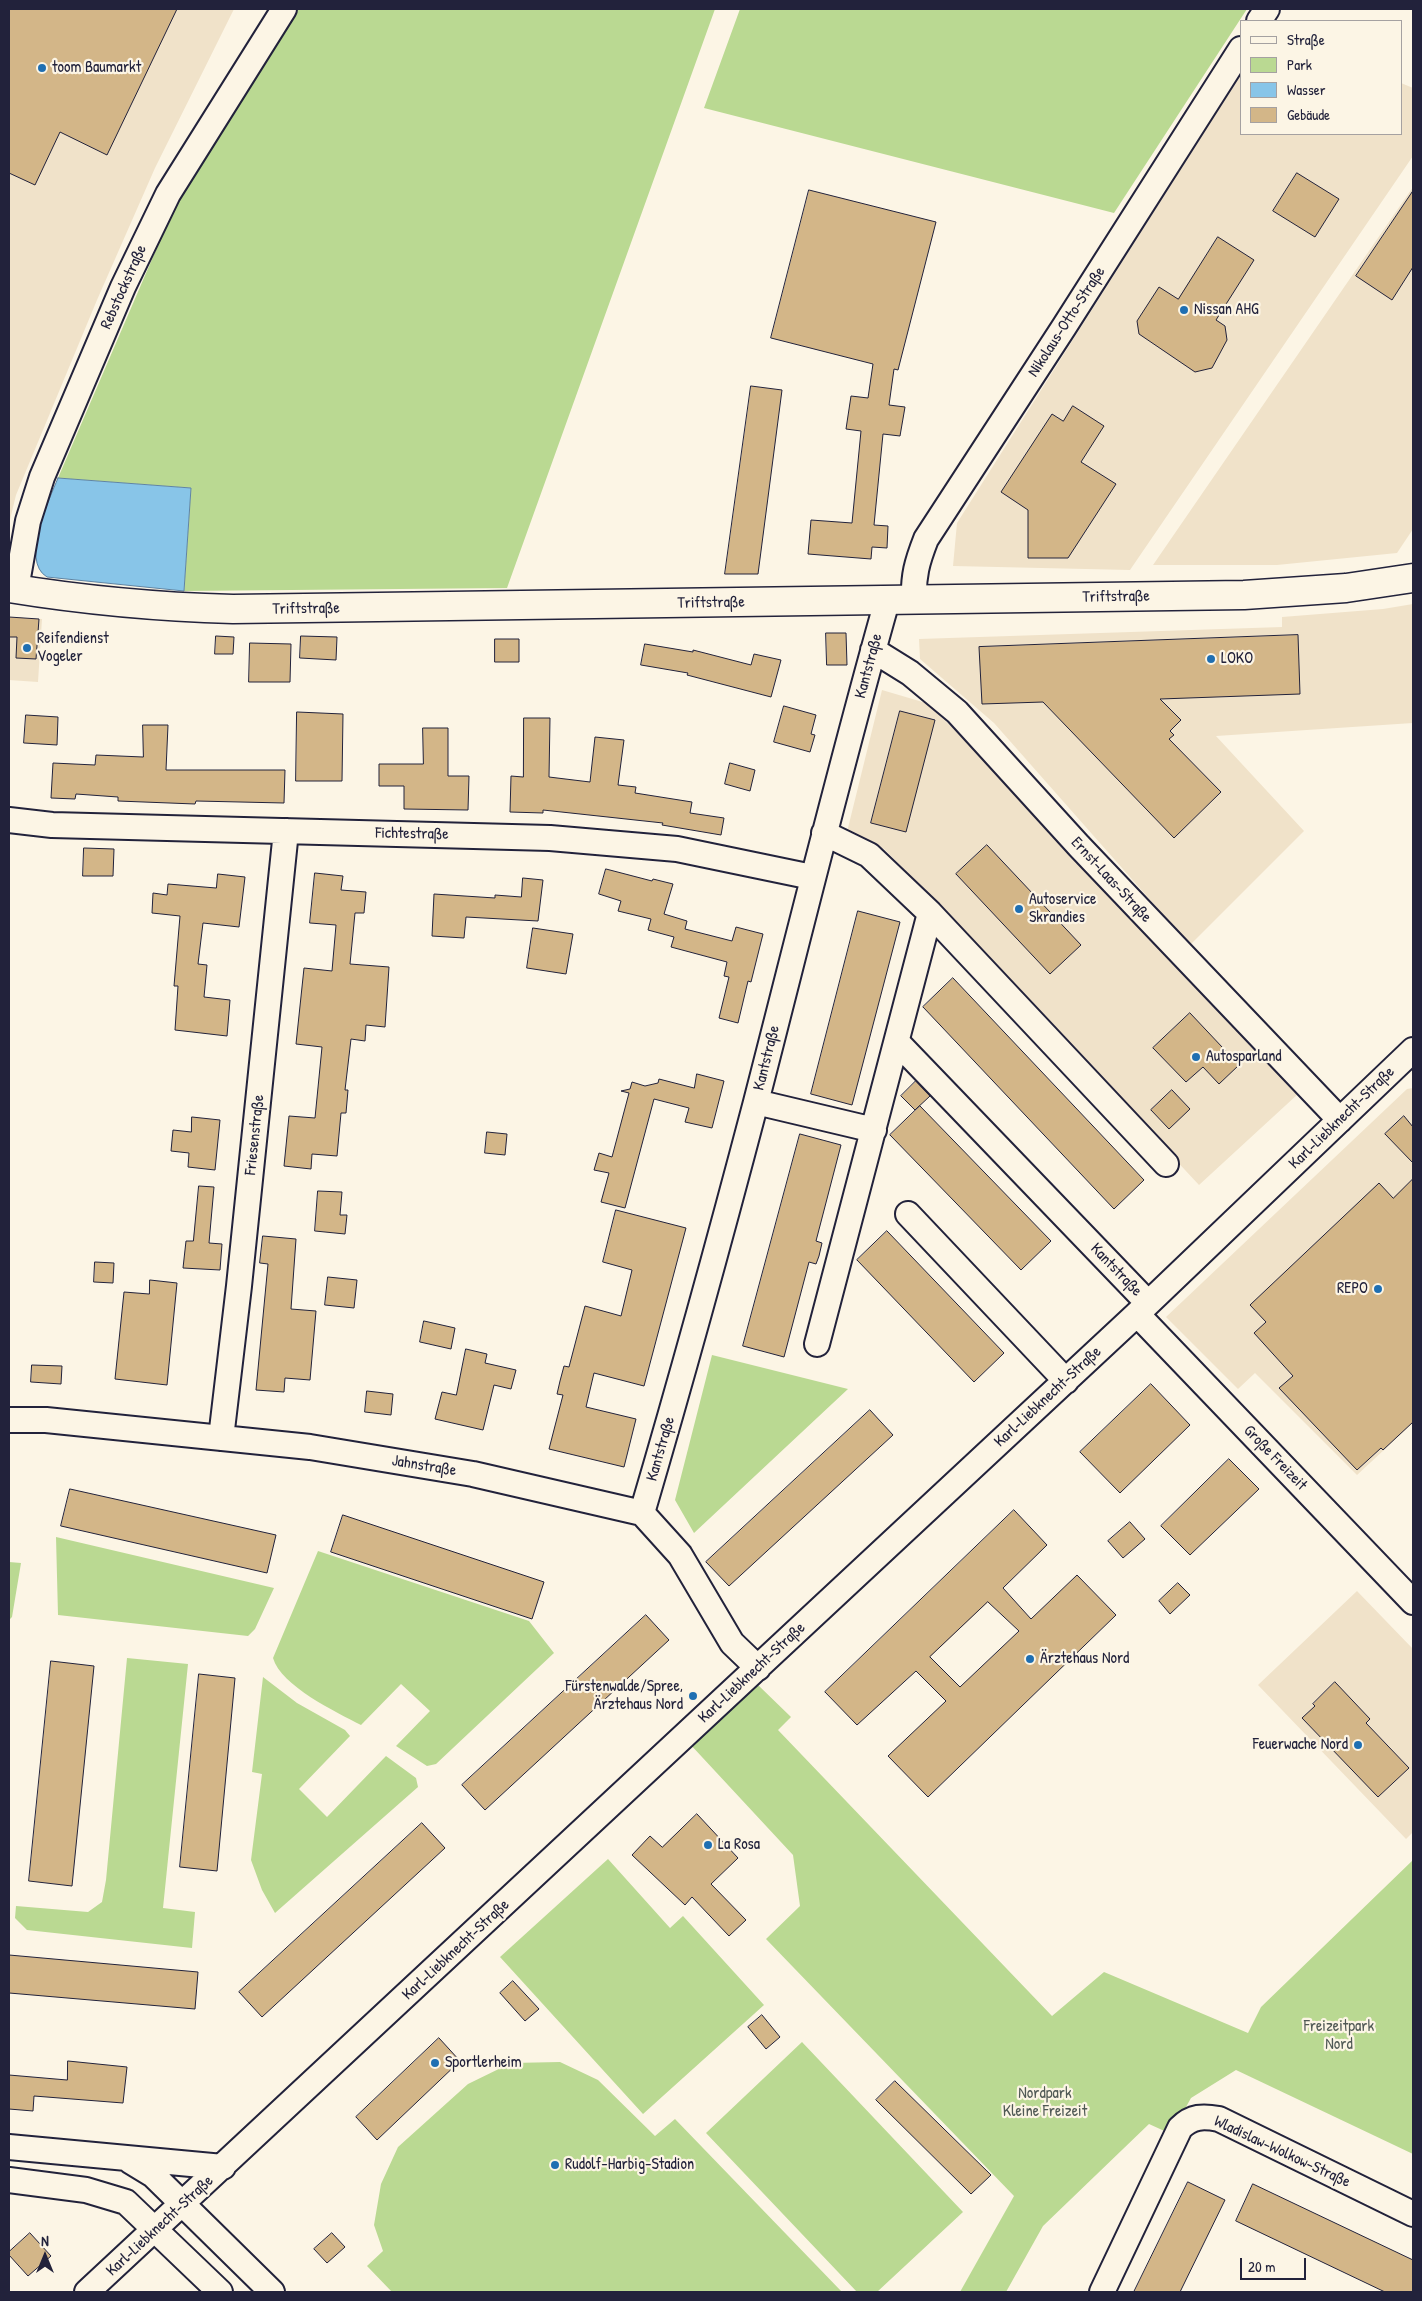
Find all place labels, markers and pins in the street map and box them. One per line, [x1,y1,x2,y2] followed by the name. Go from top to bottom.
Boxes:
[52,58,141,78] place label: toom Baumarkt
[36,62,48,74] marker: toom Baumarkt
[1194,300,1259,320] place label: Nissan AHG
[1178,304,1190,316] marker: Nissan AHG
[37,629,109,667] place label: Reifendienst Vogeler
[21,642,33,654] marker: Reifendienst Vogeler
[1221,649,1253,669] place label: LOKO
[1205,653,1217,665] marker: LOKO
[1029,890,1096,928] place label: Autoservice Skrandies
[1013,903,1025,915] marker: Autoservice Skrandies
[1206,1047,1282,1067] place label: Autosparland
[1190,1051,1202,1063] marker: Autosparland
[1337,1279,1368,1299] place label: REPO
[1372,1283,1384,1295] marker: REPO
[1040,1649,1129,1669] place label: Ärztehaus Nord
[1024,1653,1036,1665] marker: Ärztehaus Nord
[566,1677,683,1715] place label: Fürstenwalde/Spree, Ärztehaus Nord
[687,1690,699,1702] marker: Fürstenwalde/Spree, Ärztehaus Nord
[1253,1735,1348,1755] place label: Feuerwache Nord
[1352,1739,1364,1751] marker: Feuerwache Nord
[718,1835,760,1855] place label: La Rosa
[702,1839,714,1851] marker: La Rosa
[445,2053,522,2073] place label: Sportlerheim
[429,2057,441,2069] marker: Sportlerheim
[565,2155,694,2175] place label: Rudolf-Harbig-Stadion
[549,2159,561,2171] marker: Rudolf-Harbig-Stadion

